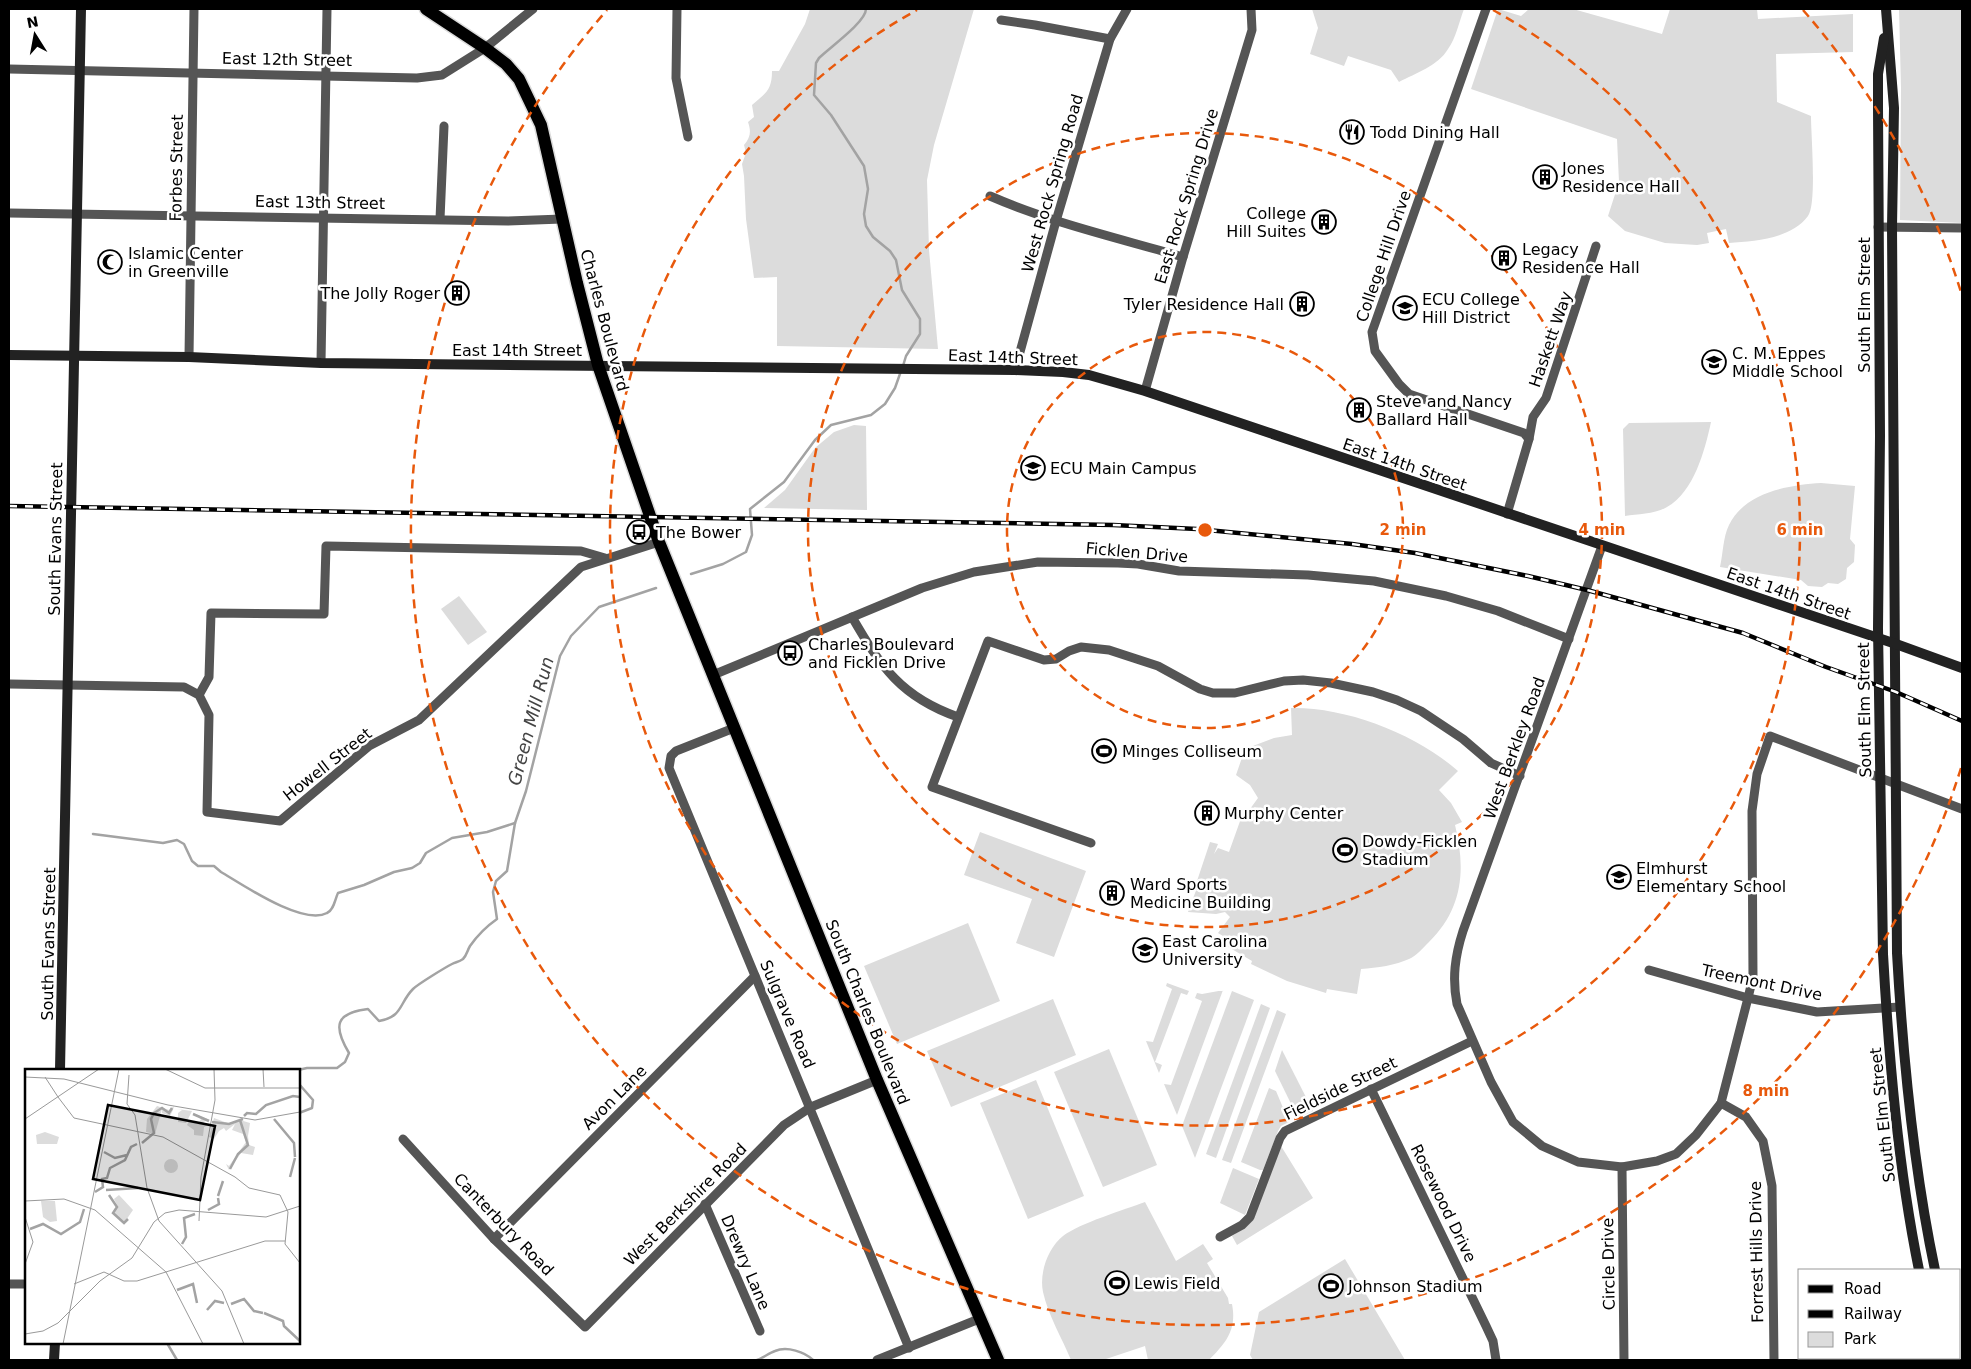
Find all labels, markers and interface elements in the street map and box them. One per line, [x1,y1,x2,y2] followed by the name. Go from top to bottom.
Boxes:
[10,10,60,60] north arrow
[25,13,40,31] text: N
[222,49,352,70] street label: East 12th Street
[1018,92,1087,274] street label: West Rock Spring Road
[1151,106,1222,286] street label: East Rock Spring Drive
[166,114,187,222] street label: Forbes Street
[1339,119,1365,145] restaurant icon: Todd Dining Hall
[1369,123,1500,142] place label: Todd Dining Hall
[1561,159,1680,196] place label: Jones Residence Hall
[1532,164,1558,190] building icon: Jones Residence Hall
[1352,188,1415,324] street label: College Hill Drive
[255,192,385,213] street label: East 13th Street
[1226,204,1306,241] place label: College Hill Suites
[1311,209,1337,235] building icon: College Hill Suites
[1855,237,1874,373] street label: South Elm Street
[1522,240,1640,277] place label: Legacy Residence Hall
[128,244,243,281] place label: Islamic Center in Greenville
[1491,245,1517,271] building icon: Legacy Residence Hall
[576,247,633,393] street label: Charles Boulevard
[97,249,123,275] mosque icon: Islamic Center in Greenville
[444,280,470,306] building icon: The Jolly Roger
[319,284,440,303] place label: The Jolly Roger
[1525,289,1576,390] street label: Haskett Way
[1422,290,1520,327] place label: ECU College Hill District
[1289,291,1315,317] building icon: Tyler Residence Hall
[1123,295,1284,314] place label: Tyler Residence Hall
[1392,295,1418,321] school or university icon: ECU College Hill District
[452,341,582,360] street label: East 14th Street
[1732,344,1843,381] place label: C. M. Eppes Middle School
[948,346,1078,369] street label: East 14th Street
[1701,349,1727,375] school or university icon: C. M. Eppes Middle School
[1376,392,1512,429] place label: Steve and Nancy Ballard Hall
[1346,397,1372,423] building icon: Steve and Nancy Ballard Hall
[1340,434,1469,495] street label: East 14th Street
[1020,455,1046,481] school or university icon: ECU Main Campus
[1050,459,1197,478] place label: ECU Main Campus
[45,462,66,616] street label: South Evans Street
[626,519,652,545] bus stop icon: The Bower
[1196,521,1214,539] centre of rings
[1379,521,1427,539] text: 2 min
[1578,521,1626,539] text: 4 min
[1776,521,1824,539] text: 6 min
[655,523,742,542] place label: The Bower
[1085,539,1189,566] street label: Ficklen Drive
[1724,563,1853,624] street label: East 14th Street
[808,635,954,672] place label: Charles Boulevard and Ficklen Drive
[777,640,803,666] bus stop icon: Charles Boulevard and Ficklen Drive
[1854,642,1875,778] street label: South Elm Street
[503,654,558,787] water label: Green Mill Run
[1480,674,1549,822] street label: West Berkley Road
[279,724,375,805] street label: Howell Street
[1091,738,1117,764] sports icon: Minges Colliseum
[1122,742,1262,761] place label: Minges Colliseum
[1194,800,1220,826] building icon: Murphy Center
[1224,804,1344,823] place label: Murphy Center
[1362,832,1477,869] place label: Dowdy-Ficklen Stadium
[1332,837,1358,863] sports icon: Dowdy-Ficklen Stadium
[1636,859,1786,896] place label: Elmhurst Elementary School
[1606,864,1632,890] school or university icon: Elmhurst Elementary School
[38,867,59,1021] street label: South Evans Street
[1130,875,1271,912] place label: Ward Sports Medicine Building
[1099,880,1125,906] building icon: Ward Sports Medicine Building
[822,917,913,1108] street label: South Charles Boulevard
[1162,932,1267,969] place label: East Carolina University
[1132,937,1158,963] school or university icon: East Carolina University
[756,957,819,1071] street label: Sulgrave Road
[1699,960,1824,1005] street label: Treemont Drive
[1866,1047,1899,1183] street label: South Elm Street
[1281,1053,1400,1124] street label: Fieldside Street
[578,1061,650,1133] street label: Avon Lane
[25,1069,300,1344] inset map
[1742,1082,1790,1100] text: 8 min
[620,1139,751,1270] street label: West Berkshire Road
[1407,1141,1480,1265] street label: Rosewood Drive
[450,1169,557,1280] street label: Canterbury Road
[1746,1181,1767,1323] street label: Forrest Hills Drive
[717,1212,774,1313] street label: Drewry Lane
[1598,1217,1619,1310] street label: Circle Drive
[1798,1269,1961,1359] legend
[1104,1270,1130,1296] sports icon: Lewis Field
[1318,1273,1344,1299] sports icon: Johnson Stadium
[1134,1274,1220,1293] place label: Lewis Field
[1347,1277,1483,1296] place label: Johnson Stadium
[1844,1280,1882,1298] text: Road
[1844,1305,1902,1323] text: Railway
[1844,1330,1877,1348] text: Park

